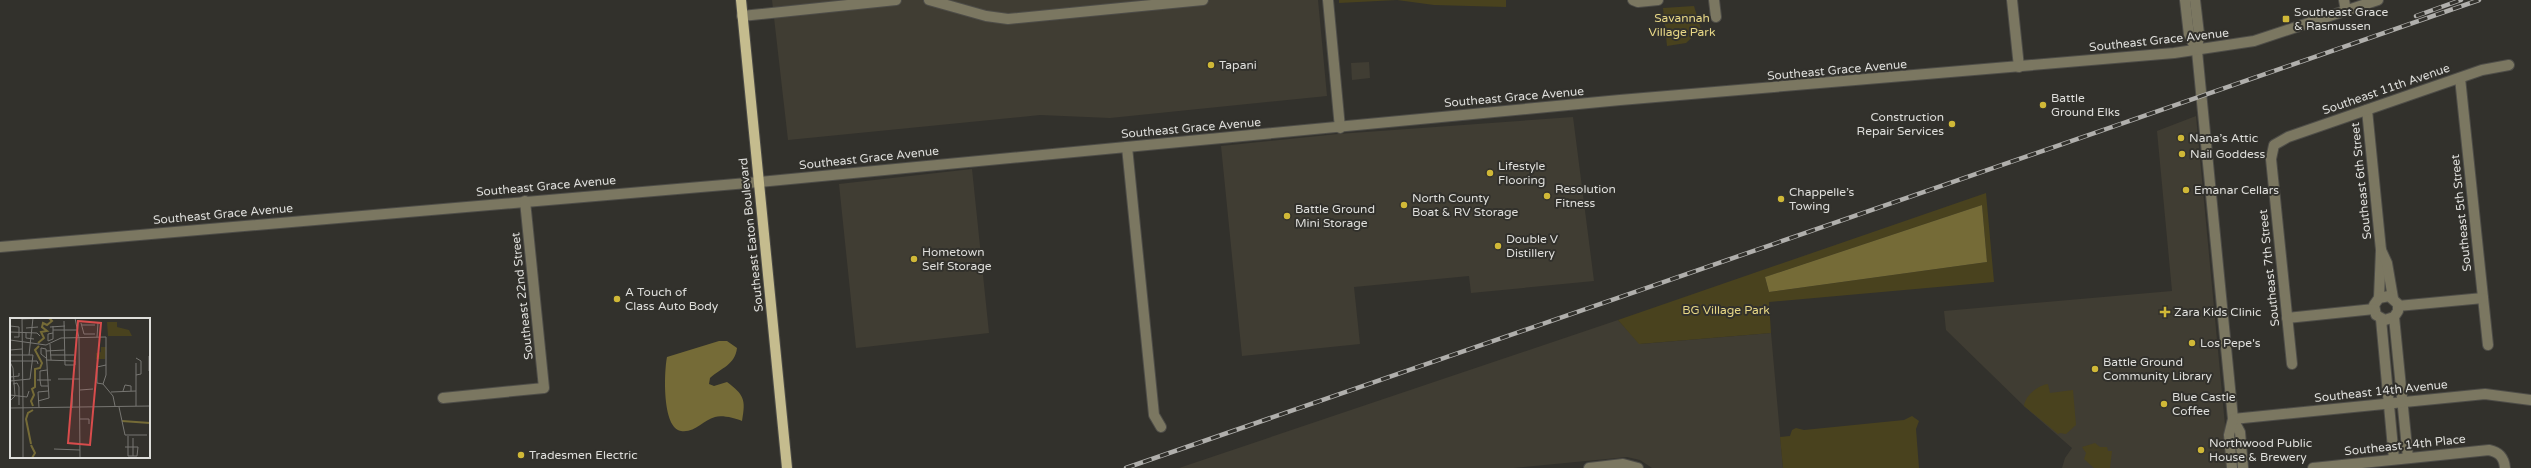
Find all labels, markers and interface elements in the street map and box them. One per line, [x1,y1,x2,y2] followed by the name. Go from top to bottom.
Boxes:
[2294,5,2389,33] place label: Southeast Grace & Rasmussen
[1648,11,1716,39] park label: Savannah Village Park
[2281,14,2291,24] marker: Southeast Grace & Rasmussen
[2088,26,2230,54] street label: Southeast Grace Avenue
[1766,57,1908,83] street label: Southeast Grace Avenue
[1219,58,1257,72] place label: Tapani
[1206,60,1216,70] marker: Tapani
[2320,61,2452,117] street label: Southeast 11th Avenue
[1443,84,1585,110] street label: Southeast Grace Avenue
[2051,91,2120,119] place label: Battle Ground Elks
[2038,100,2048,110] marker: Battle Ground Elks
[1857,110,1944,138] place label: Construction Repair Services
[1120,115,1262,141] street label: Southeast Grace Avenue
[1947,119,1957,129] marker: Construction Repair Services
[2348,121,2374,240] street label: Southeast 6th Street
[2189,131,2258,145] place label: Nana’s Attic
[2176,133,2186,143] marker: Nana’s Attic
[798,144,940,172] street label: Southeast Grace Avenue
[2190,147,2266,161] place label: Nail Goddess
[2177,149,2187,159] marker: Nail Goddess
[2448,153,2474,272] street label: Southeast 5th Street
[736,157,766,313] street label: Southeast Eaton Boulevard
[1498,159,1546,187] place label: Lifestyle Flooring
[1485,168,1495,178] marker: Lifestyle Flooring
[475,173,617,199] street label: Southeast Grace Avenue
[1555,182,1616,210] place label: Resolution Fitness
[2194,183,2279,197] place label: Emanar Cellars
[1789,185,1855,213] place label: Chappelle’s Towing
[2181,185,2191,195] marker: Emanar Cellars
[1412,191,1519,219] place label: North County Boat & RV Storage
[1542,191,1552,201] marker: Resolution Fitness
[1776,194,1786,204] marker: Chappelle’s Towing
[1399,200,1409,210] marker: North County Boat & RV Storage
[152,201,294,227] street label: Southeast Grace Avenue
[1295,202,1375,230] place label: Battle Ground Mini Storage
[2256,208,2282,327] street label: Southeast 7th Street
[1282,211,1292,221] marker: Battle Ground Mini Storage
[508,231,536,360] street label: Southeast 22nd Street
[1506,232,1559,260] place label: Double V Distillery
[1493,241,1503,251] marker: Double V Distillery
[922,245,992,273] place label: Hometown Self Storage
[909,254,919,264] marker: Hometown Self Storage
[625,285,719,313] place label: A Touch of Class Auto Body
[612,294,622,304] marker: A Touch of Class Auto Body
[1682,303,1770,317] park label: BG Village Park
[2174,305,2261,319] place label: Zara Kids Clinic
[2159,306,2171,318] marker: Zara Kids Clinic
[10,318,150,458] inset map
[2200,336,2261,350] place label: Los Pepe's
[2187,338,2197,348] marker: Los Pepe's
[2103,355,2213,383] place label: Battle Ground Community Library
[2090,364,2100,374] marker: Battle Ground Community Library
[2314,377,2449,405] street label: Southeast 14th Avenue
[2172,390,2236,418] place label: Blue Castle Coffee
[2159,399,2169,409] marker: Blue Castle Coffee
[2344,432,2466,458] street label: Southeast 14th Place
[2209,436,2312,464] place label: Northwood Public House & Brewery
[2196,445,2206,455] marker: Northwood Public House & Brewery
[529,448,638,462] place label: Tradesmen Electric
[516,450,526,460] marker: Tradesmen Electric

